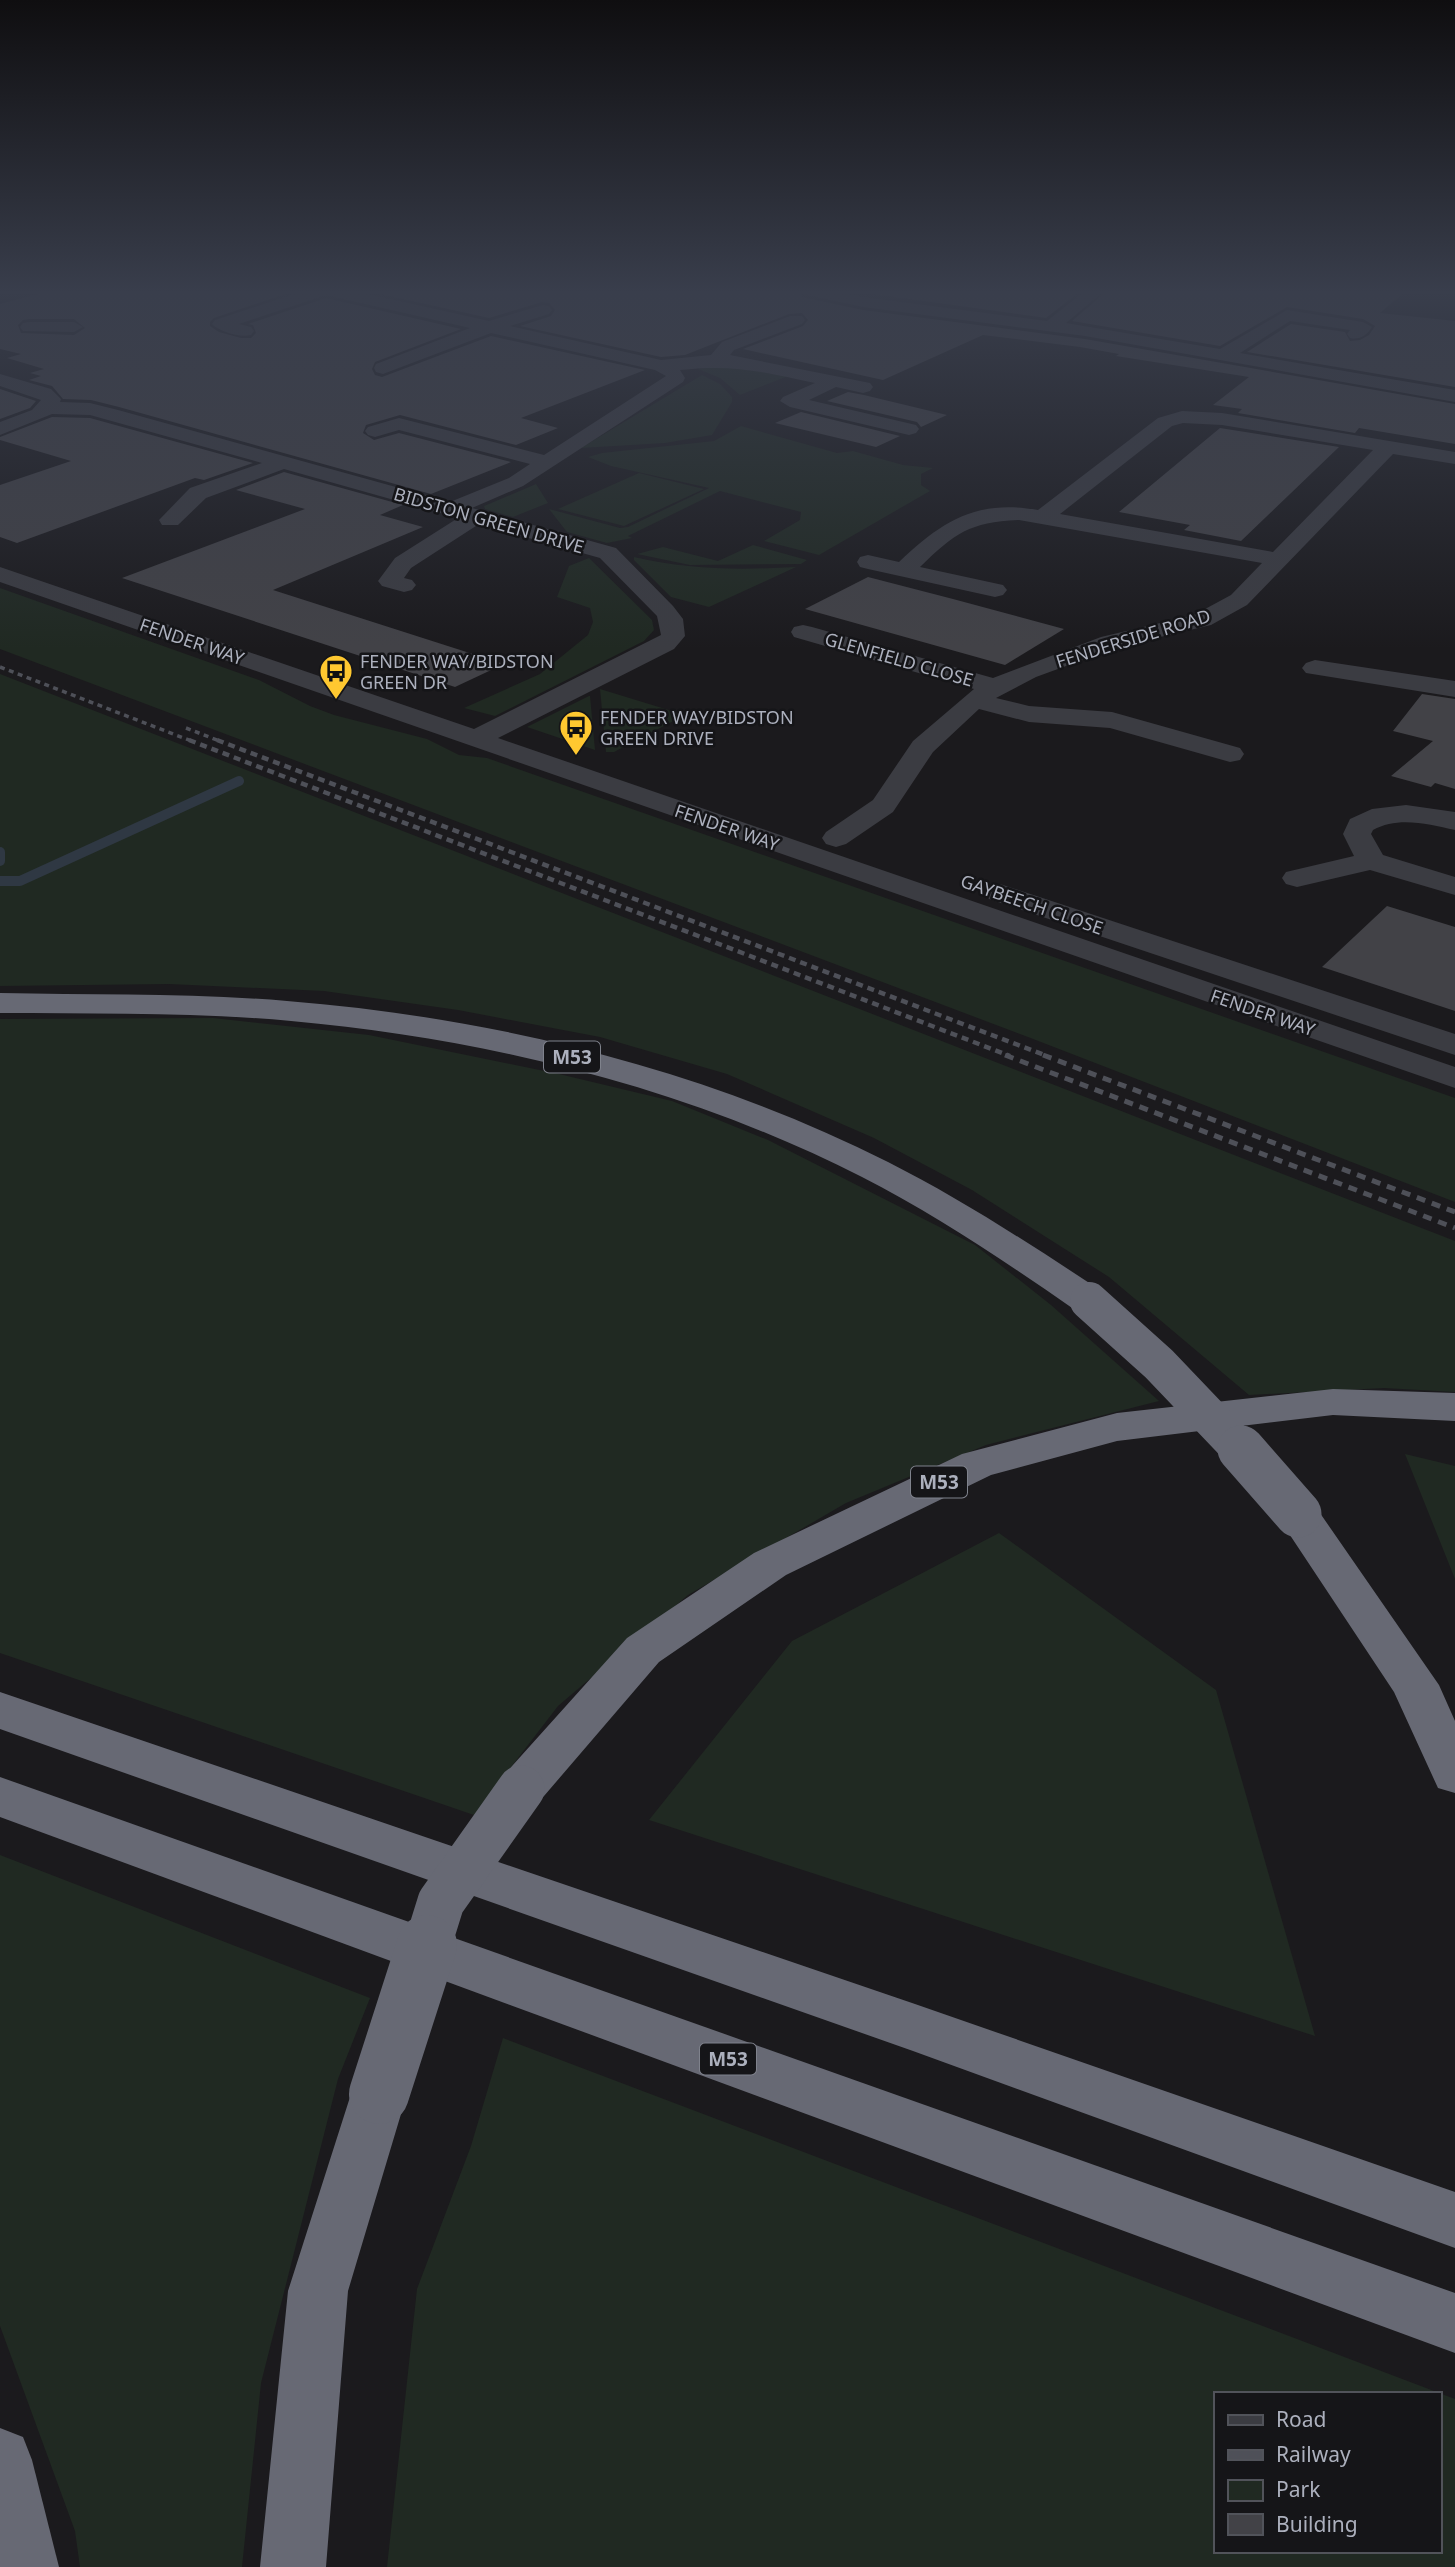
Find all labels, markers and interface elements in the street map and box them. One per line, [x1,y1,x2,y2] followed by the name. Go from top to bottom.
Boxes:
[391,481,587,559] street label: BIDSTON GREEN DRIVE
[1053,603,1213,673] street label: FENDERSIDE ROAD
[137,612,248,670] street label: FENDER WAY
[822,626,976,692] street label: GLENFIELD CLOSE
[360,649,554,694] place label: FENDER WAY/BIDSTON GREEN DR
[317,652,355,701] bus stop icon: FENDER WAY/BIDSTON GREEN DR
[600,705,794,750] place label: FENDER WAY/BIDSTON GREEN DRIVE
[557,708,595,757] bus stop icon: FENDER WAY/BIDSTON GREEN DRIVE
[672,798,783,856] street label: FENDER WAY
[958,868,1106,940] street label: GAYBEECH CLOSE
[1208,983,1319,1041] street label: FENDER WAY
[544,1042,600,1072] road number: M53
[911,1466,967,1498] road number: M53
[700,2044,756,2074] road number: M53
[1214,2392,1441,2553] legend
[1276,2405,1326,2433] text: Road
[1276,2440,1351,2468] text: Railway
[1276,2475,1321,2503] text: Park
[1276,2510,1358,2538] text: Building

